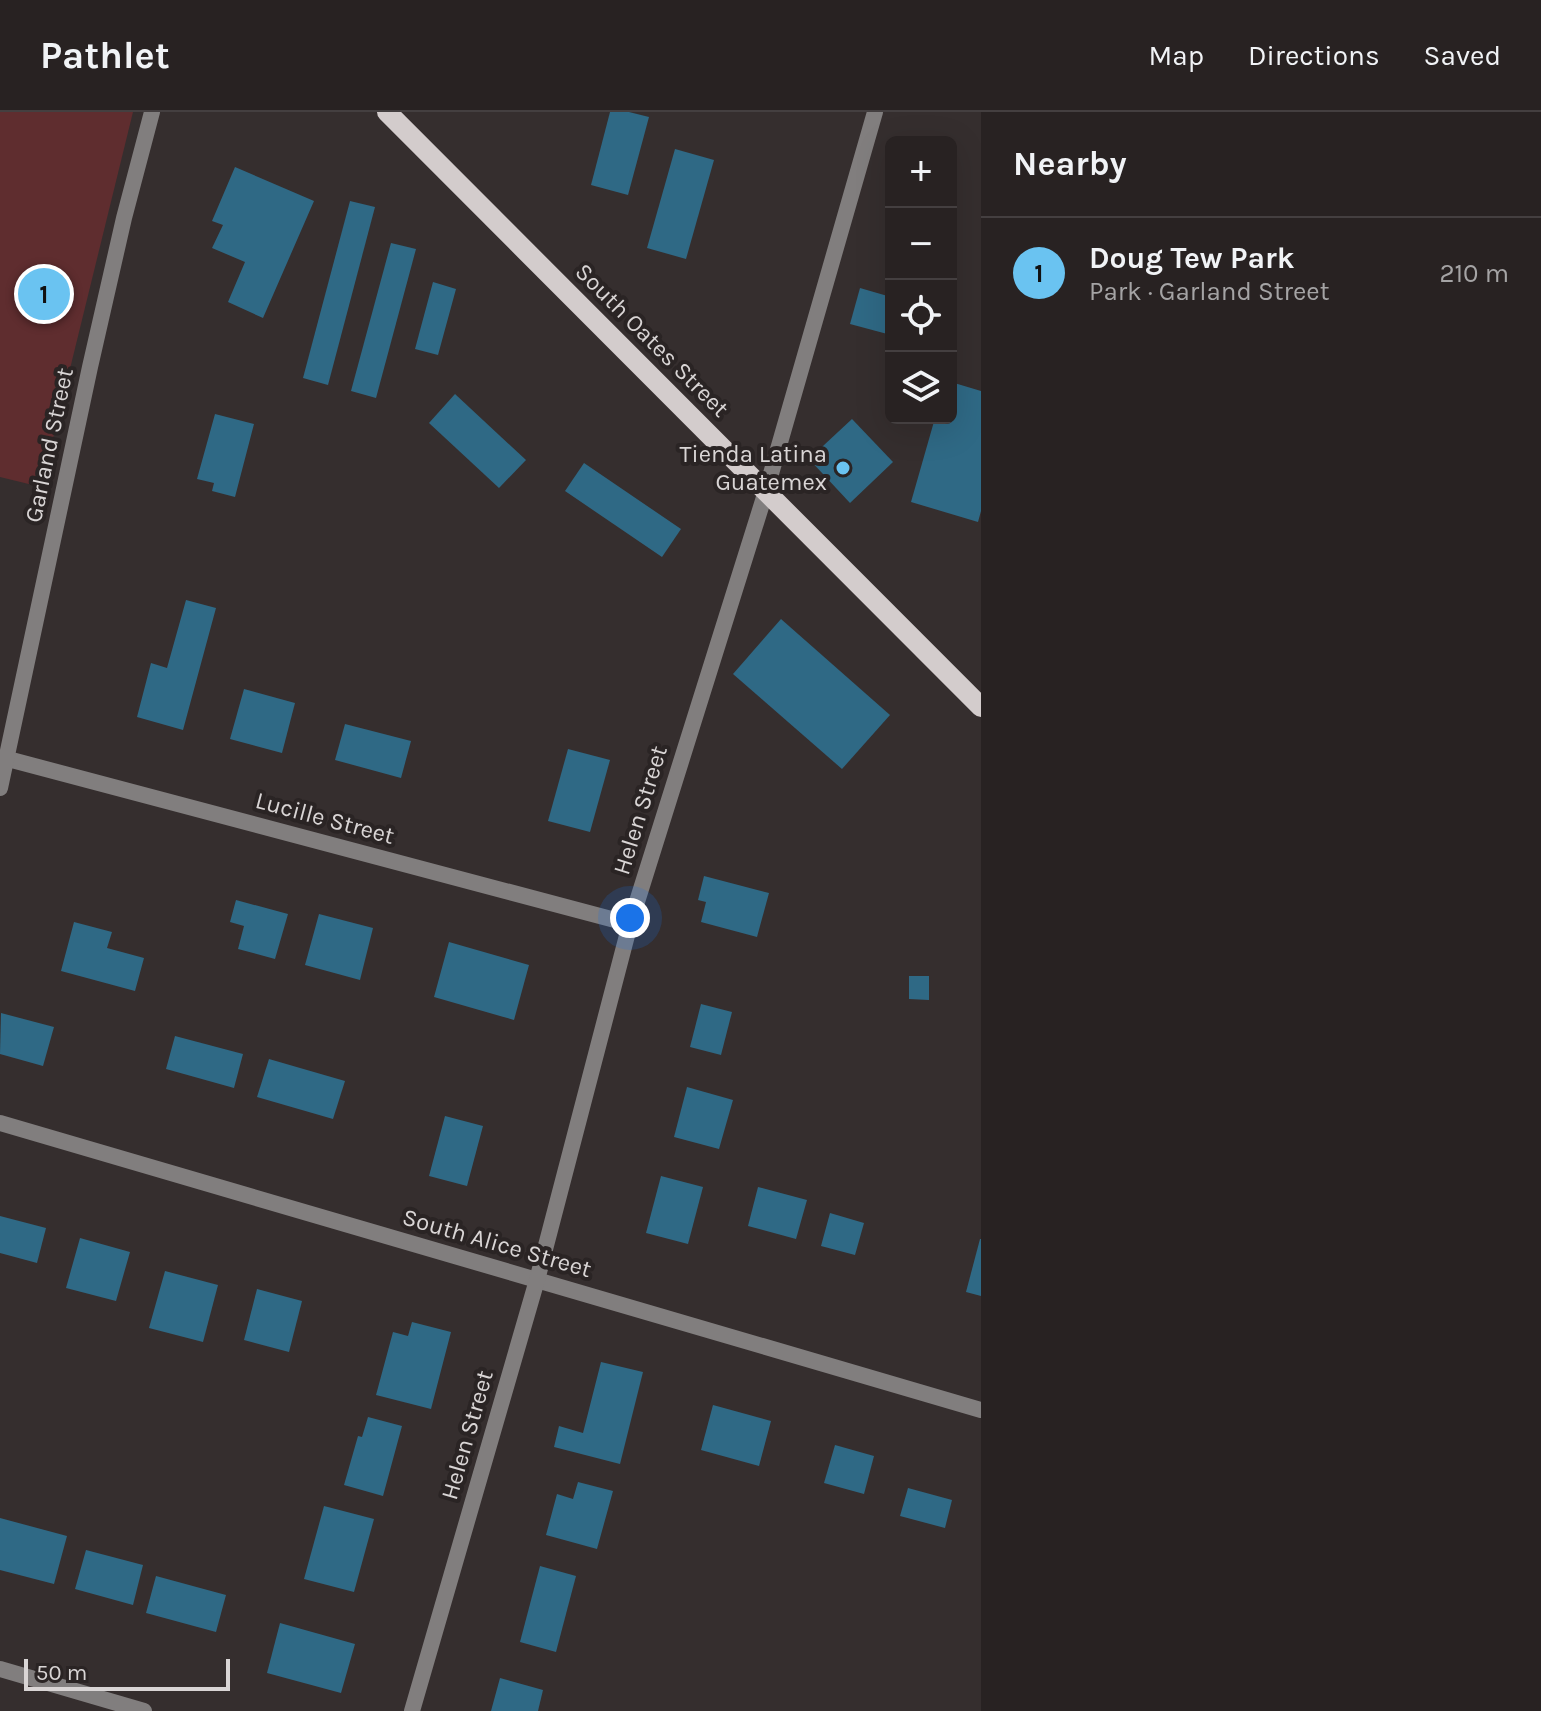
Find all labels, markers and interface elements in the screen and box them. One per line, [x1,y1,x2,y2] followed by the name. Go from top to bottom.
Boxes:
[40,33,170,78] text: Pathlet
[1149,39,1204,72] text: Map
[1248,39,1380,72] text: Directions
[1424,39,1501,72] text: Saved
[885,136,957,424] map controls
[885,136,957,208] button: +
[1013,144,1127,184] text: Nearby
[885,208,957,280] button: −
[1089,240,1295,276] text: Doug Tew Park
[569,257,735,423] street label: South Oates Street
[1034,258,1044,289] text: 1
[1439,258,1509,289] text: 210 m
[18,264,70,324] pin: 1
[1089,276,1329,307] text: Park · Garland Street
[885,280,957,352] button: locate
[885,352,957,424] button: layers
[19,365,79,525] street label: Garland Street
[680,440,827,496] place label: Tienda Latina Guatemex
[834,459,852,477] marker: Tienda Latina Guatemex
[607,742,673,878] street label: Helen Street
[252,786,398,850] street label: Lucille Street
[610,898,650,938] your location
[399,1203,595,1283] street label: South Alice Street
[435,1367,499,1503] street label: Helen Street
[24,1655,230,1691] scale bar
[36,1660,87,1686] text: 50 m

